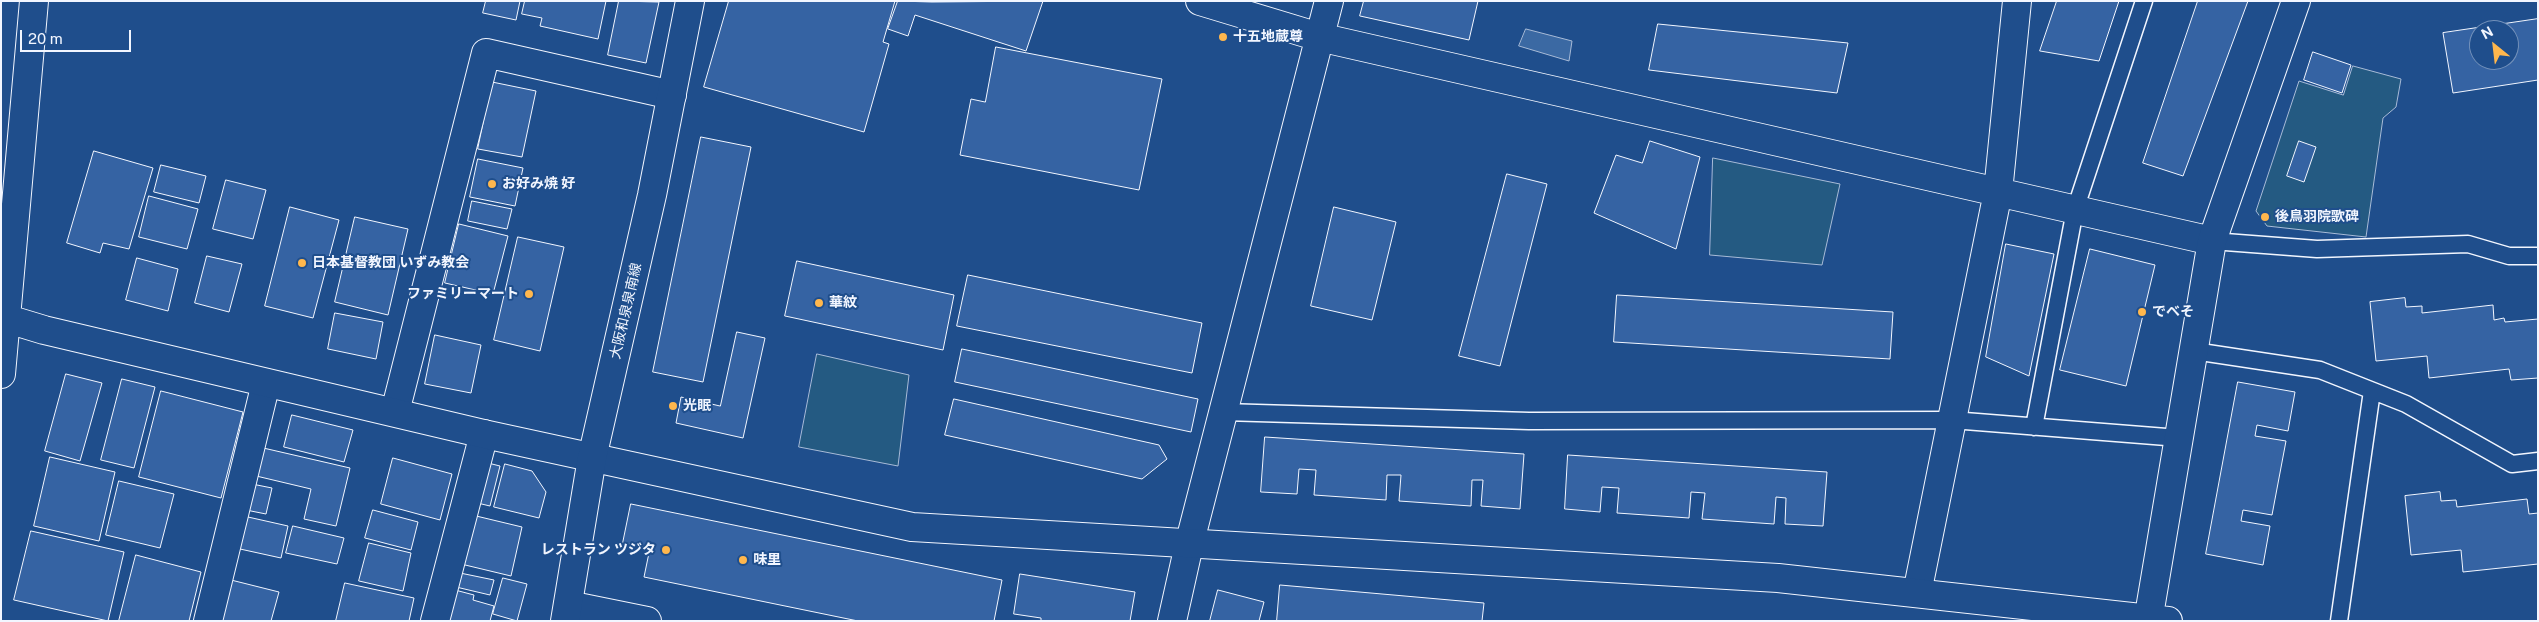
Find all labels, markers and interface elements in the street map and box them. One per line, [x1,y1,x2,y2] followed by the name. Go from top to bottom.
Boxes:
[22,20,134,52] scale bar
[2469,20,2519,70] north arrow
[2479,23,2496,42] text: N
[1233,29,1303,45] place label: 十五地蔵尊
[28,30,63,47] text: 20 m
[1217,31,1229,43] marker: 十五地蔵尊
[502,176,575,192] place label: お好み焼 好
[486,178,498,190] marker: お好み焼 好
[2275,209,2359,225] place label: 後鳥羽院歌碑
[2259,211,2271,223] marker: 後鳥羽院歌碑
[312,255,469,271] place label: 日本基督教団 いずみ教会
[296,257,308,269] marker: 日本基督教団 いずみ教会
[607,261,645,361] street label: 大阪和泉泉南線
[407,286,519,302] place label: ファミリーマート
[523,288,535,300] marker: ファミリーマート
[829,295,857,311] place label: 華紋
[813,297,825,309] marker: 華紋
[2152,304,2194,320] place label: でべそ
[2136,306,2148,318] marker: でべそ
[683,398,711,414] place label: 光眠
[667,400,679,412] marker: 光眠
[541,542,656,558] place label: レストラン ツジタ
[660,544,672,556] marker: レストラン ツジタ
[753,552,781,568] place label: 味里
[737,554,749,566] marker: 味里

